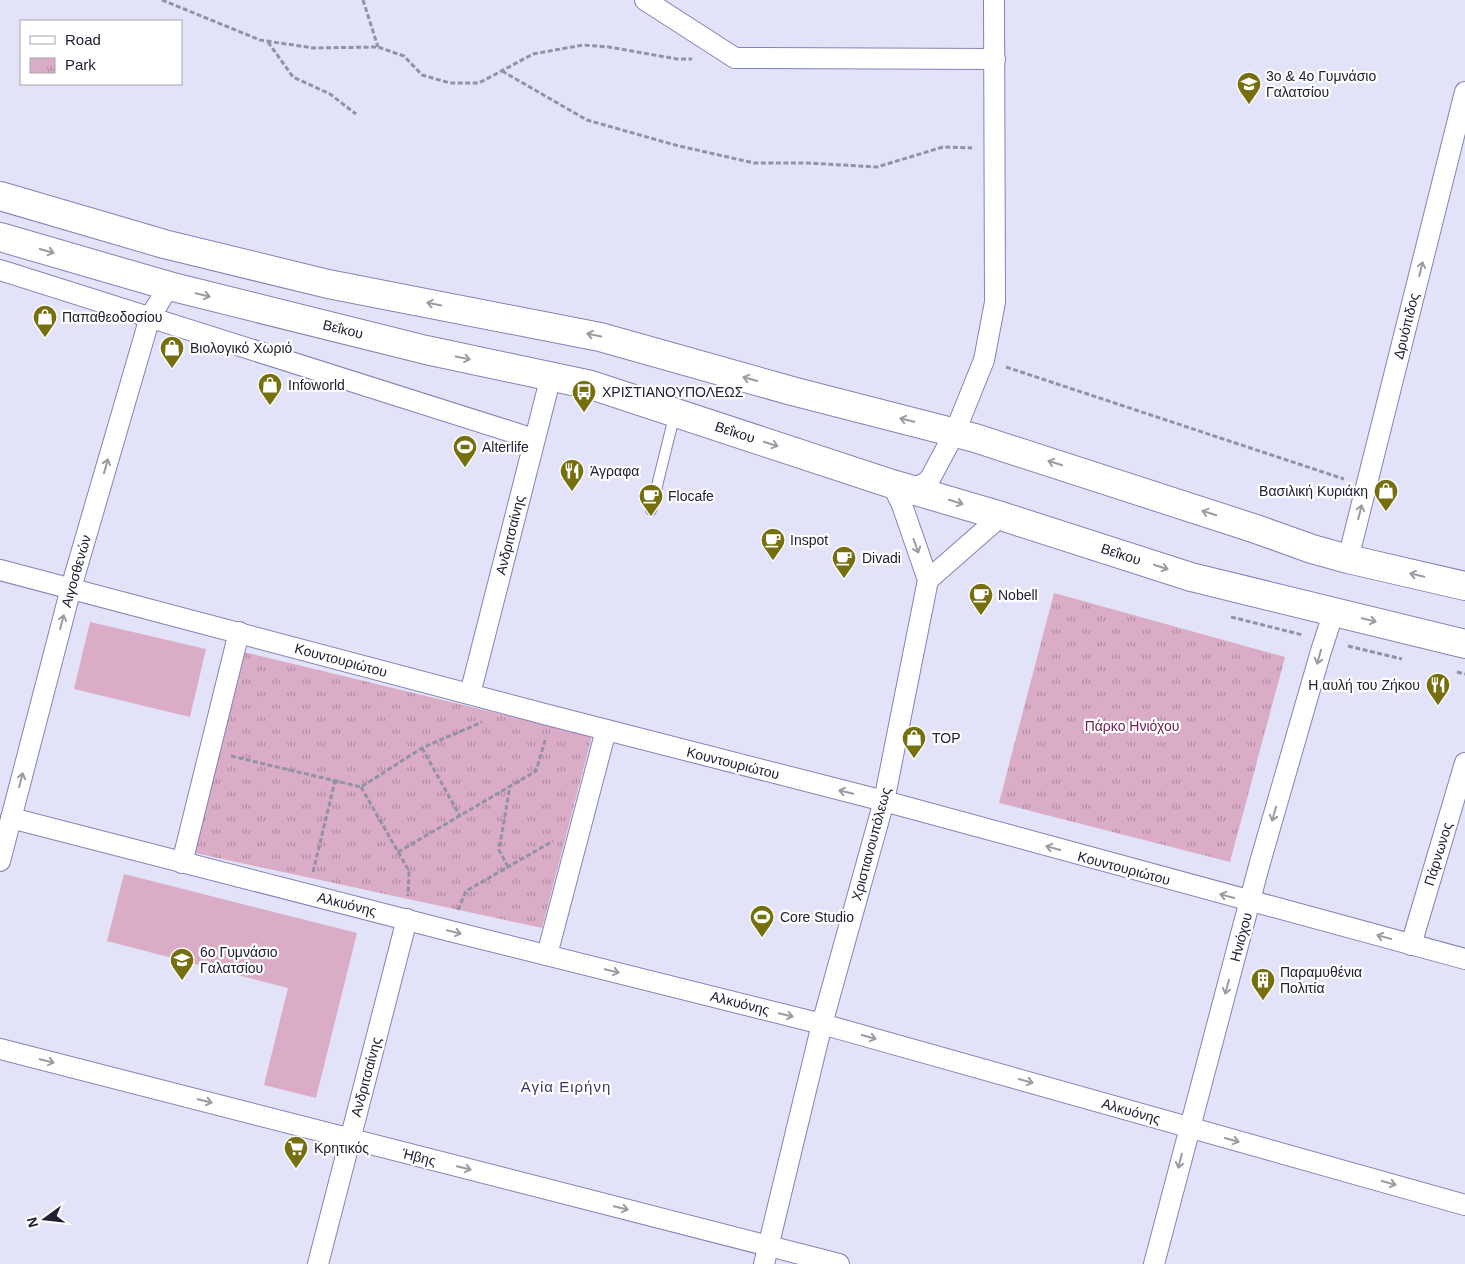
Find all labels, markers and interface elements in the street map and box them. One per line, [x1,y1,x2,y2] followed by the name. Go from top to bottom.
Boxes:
[20,20,182,85] legend
[65,31,101,48] text: Road
[65,56,96,73] text: Park
[1266,68,1376,100] place label: 3ο & 4ο Γυμνάσιο Γαλατσίου
[1236,71,1262,105] school or university icon: 3ο & 4ο Γυμνάσιο Γαλατσίου
[38,247,54,256] one-way arrow
[1416,262,1426,278] one-way arrow
[195,291,211,300] one-way arrow
[1390,291,1422,361] street label: Δρυόπιδος
[426,299,442,308] one-way arrow
[32,304,58,338] shop icon: Παπαθεοδοσίου
[62,309,162,325] place label: Παπαθεοδοσίου
[321,316,365,342] street label: Βεΐκου
[586,330,602,340] one-way arrow
[159,335,185,369] shop icon: Βιολογικό Χωριό
[190,340,293,356] place label: Βιολογικό Χωριό
[455,353,471,363] one-way arrow
[257,372,283,406] shop icon: Infoworld
[742,373,758,383] one-way arrow
[288,377,345,393] place label: Infoworld
[571,379,597,413] bus stop icon: ΧΡΙΣΤΙΑΝΟΥΠΟΛΕΩΣ
[602,384,744,400] place label: ΧΡΙΣΤΙΑΝΟΥΠΟΛΕΩΣ
[900,415,916,424] one-way arrow
[713,418,757,446] street label: Βεΐκου
[452,434,478,468] sports icon: Alterlife
[482,439,529,455] place label: Alterlife
[763,439,779,449] one-way arrow
[102,458,112,474] one-way arrow
[559,458,585,492] restaurant icon: Άγραφα
[1047,458,1063,468] one-way arrow
[590,463,639,479] place label: Άγραφα
[1373,478,1399,512] shop icon: Βασιλική Κυριάκη
[638,483,664,517] cafe icon: Flocafe
[1259,483,1368,499] place label: Βασιλική Κυριάκη
[668,488,714,504] place label: Flocafe
[492,493,528,577] street label: Ανδριτσαίνης
[947,498,963,508] one-way arrow
[1355,504,1365,520] one-way arrow
[1202,508,1218,518] one-way arrow
[760,527,786,561] cafe icon: Inspot
[790,532,828,548] place label: Inspot
[58,533,94,609] street label: Αιγοσθενών
[911,537,921,553] one-way arrow
[1099,540,1143,568] street label: Βεΐκου
[831,545,857,579] cafe icon: Divadi
[862,550,901,566] place label: Divadi
[1152,563,1168,572] one-way arrow
[1410,570,1426,579] one-way arrow
[968,582,994,616] cafe icon: Nobell
[998,587,1038,603] place label: Nobell
[57,615,67,631] one-way arrow
[1361,616,1377,625] one-way arrow
[293,640,389,680] street label: Κουντουριώτου
[1314,649,1323,665] one-way arrow
[1425,672,1451,706] restaurant icon: Η αυλή του Ζήκου
[1308,677,1420,693] place label: Η αυλή του Ζήκου
[1085,718,1179,734] park label: Πάρκο Ηνιόχου
[901,725,927,759] shop icon: TOP
[932,730,961,746] place label: TOP
[685,744,781,782] street label: Κουντουριώτου
[17,772,26,788] one-way arrow
[848,786,894,902] street label: Χριστιανουπόλεως
[838,787,854,796] one-way arrow
[1269,805,1279,821] one-way arrow
[1421,820,1455,888] street label: Πάρνωνος
[1046,843,1062,853] one-way arrow
[1076,848,1172,888] street label: Κουντουριώτου
[316,889,378,919] street label: Αλκυόνης
[1220,890,1236,900] one-way arrow
[749,904,775,938] sports icon: Core Studio
[780,909,854,925] place label: Core Studio
[1227,911,1255,963] street label: Ηνιόχου
[446,928,462,937] one-way arrow
[1377,932,1393,942] one-way arrow
[200,944,278,976] place label: 6ο Γυμνάσιο Γαλατσίου
[169,947,195,981] school or university icon: 6ο Γυμνάσιο Γαλατσίου
[1280,964,1362,996] place label: Παραμυθένια Πολιτία
[603,967,619,976] one-way arrow
[1250,967,1276,1001] building icon: Παραμυθένια Πολιτία
[1222,979,1231,995] one-way arrow
[709,988,771,1018] street label: Αλκυόνης
[778,1011,794,1020] one-way arrow
[861,1033,877,1042] one-way arrow
[348,1035,384,1119] street label: Ανδριτσαίνης
[39,1057,55,1066] one-way arrow
[1017,1077,1033,1087] one-way arrow
[521,1078,611,1095] district label: Αγία Ειρήνη
[1100,1095,1162,1127] street label: Αλκυόνης
[196,1097,212,1107] one-way arrow
[283,1135,309,1169] supermarket icon: Κρητικός
[1224,1135,1240,1145] one-way arrow
[314,1140,369,1156] place label: Κρητικός
[399,1145,438,1169] street label: Ήβης
[1175,1153,1185,1169] one-way arrow
[455,1164,471,1173] one-way arrow
[1381,1179,1397,1189] one-way arrow
[20,1194,70,1244] north arrow
[613,1204,629,1213] one-way arrow
[23,1215,41,1229] text: N

